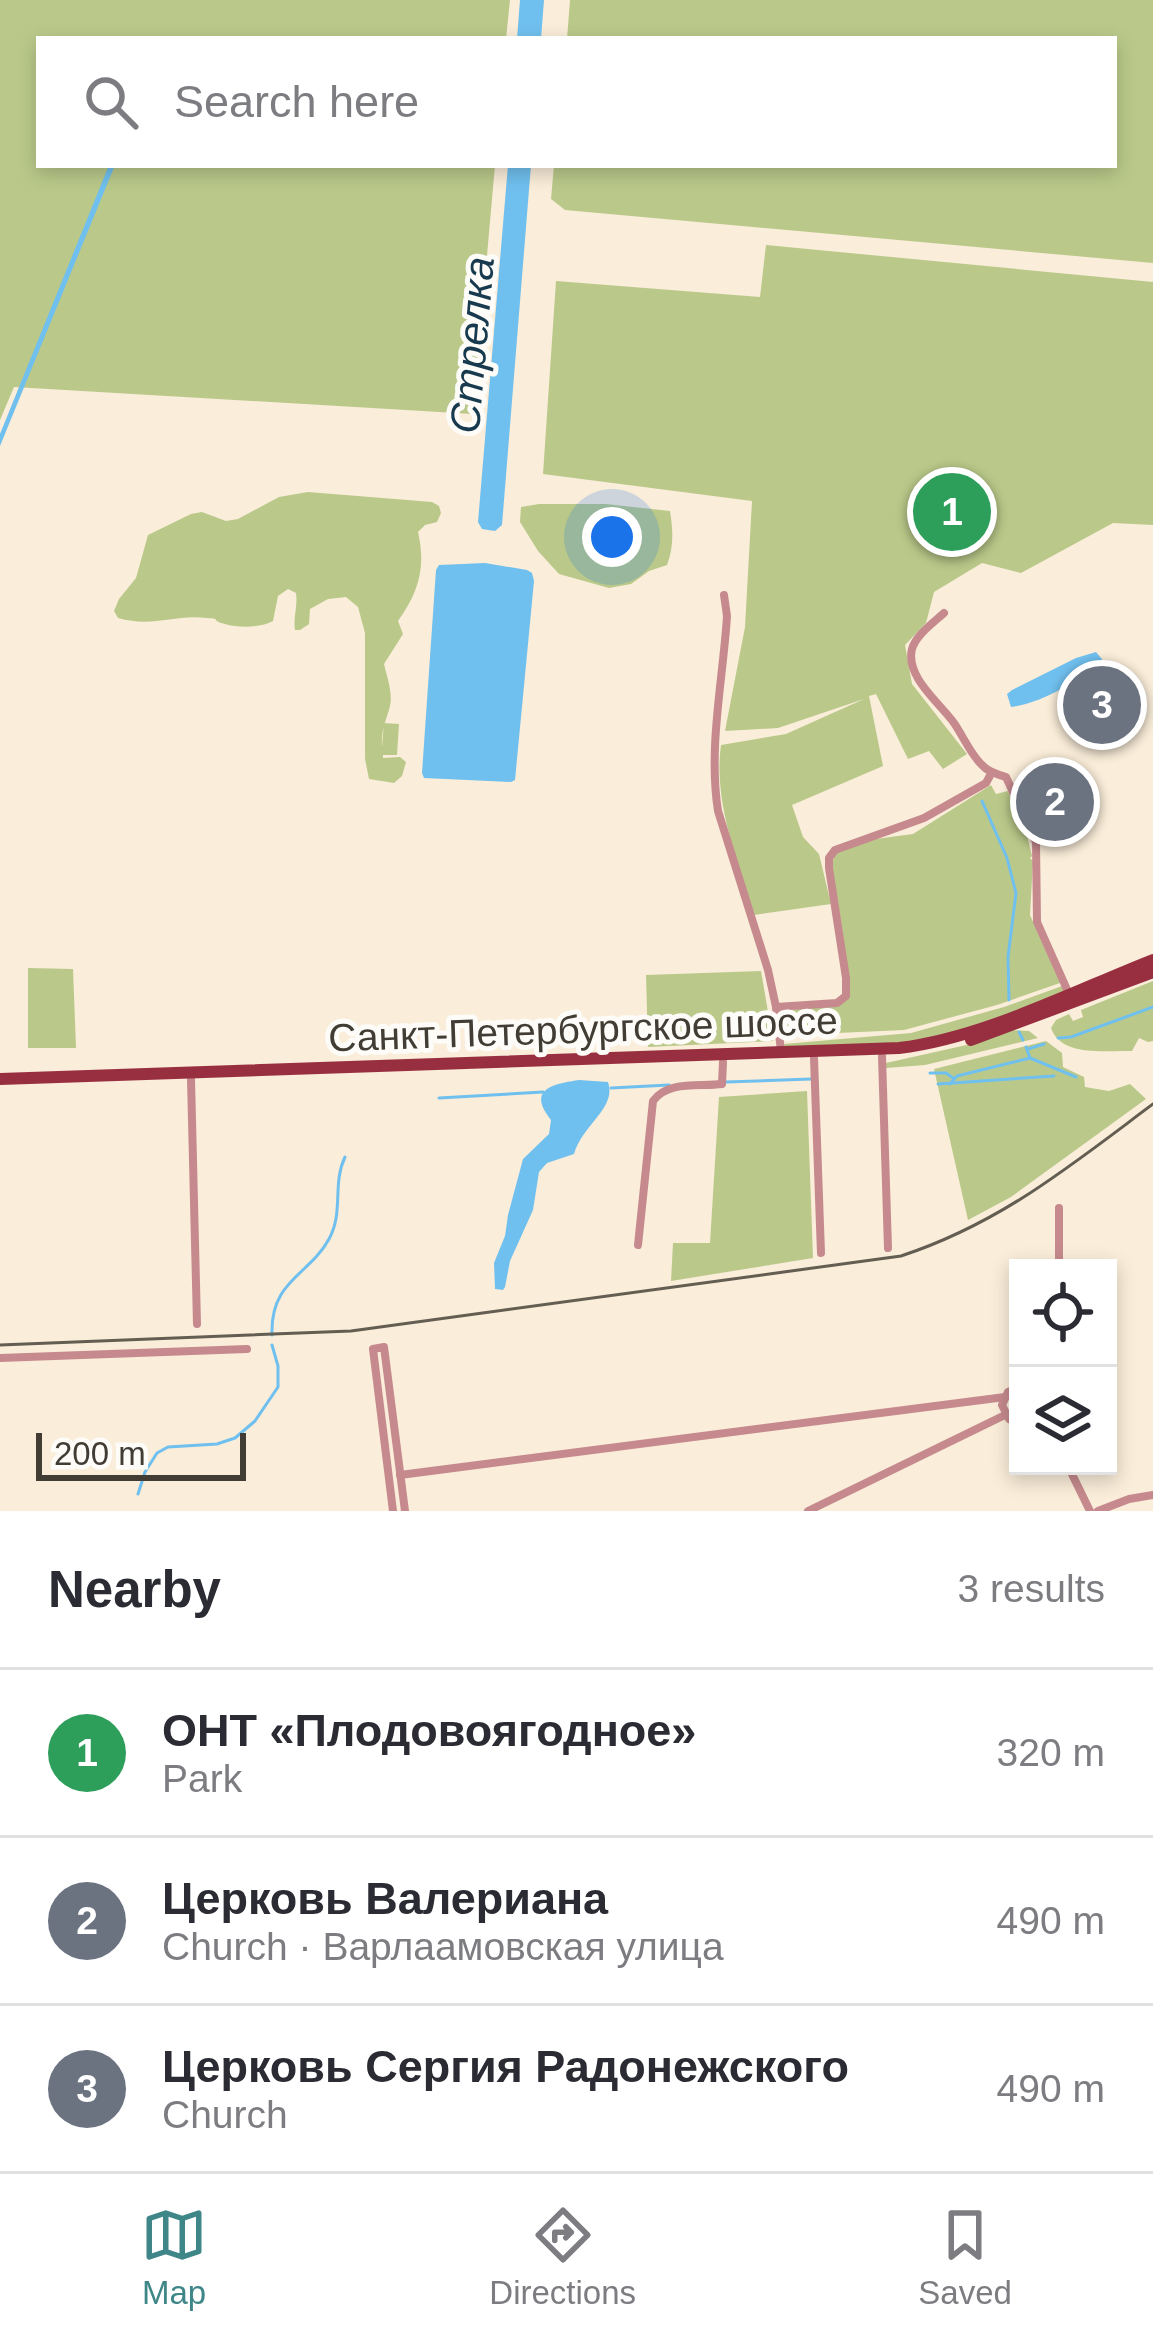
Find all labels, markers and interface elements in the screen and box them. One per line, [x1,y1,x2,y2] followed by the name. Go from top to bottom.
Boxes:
[36,36,1117,168] search box
[78,69,144,135] icon: search
[174,76,419,127] text: Search here
[441,255,503,435] water label: Стрелка
[913,467,991,557] pin: 1
[582,507,642,567] your location
[1063,660,1141,750] pin: 3
[1016,757,1094,847] pin: 2
[327,999,839,1059] street label: Санкт-Петербургское шоссе
[1009,1259,1117,1475] map controls
[1009,1259,1117,1367] button: locate
[1009,1367,1117,1475] button: layers
[36,1427,246,1480] scale bar
[54,1435,146,1472] text: 200 m
[48,1561,221,1618] text: Nearby
[958,1567,1105,1610] text: 3 results
[162,1705,696,1756] text: ОНТ «Плодовоягодное»
[76,1731,98,1774] text: 1
[997,1731,1105,1774] text: 320 m
[162,1757,242,1800] text: Park
[162,1873,608,1924] text: Церковь Валериана
[76,1899,98,1942] text: 2
[997,1899,1105,1942] text: 490 m
[162,1925,724,1968] text: Church · Варлаамовская улица
[162,2041,849,2092] text: Церковь Сергия Радонежского
[76,2067,98,2110] text: 3
[997,2067,1105,2110] text: 490 m
[162,2093,288,2136] text: Church
[141,2202,207,2312] tab: Map
[489,2202,636,2312] tab: Directions
[918,2202,1012,2312] tab: Saved

